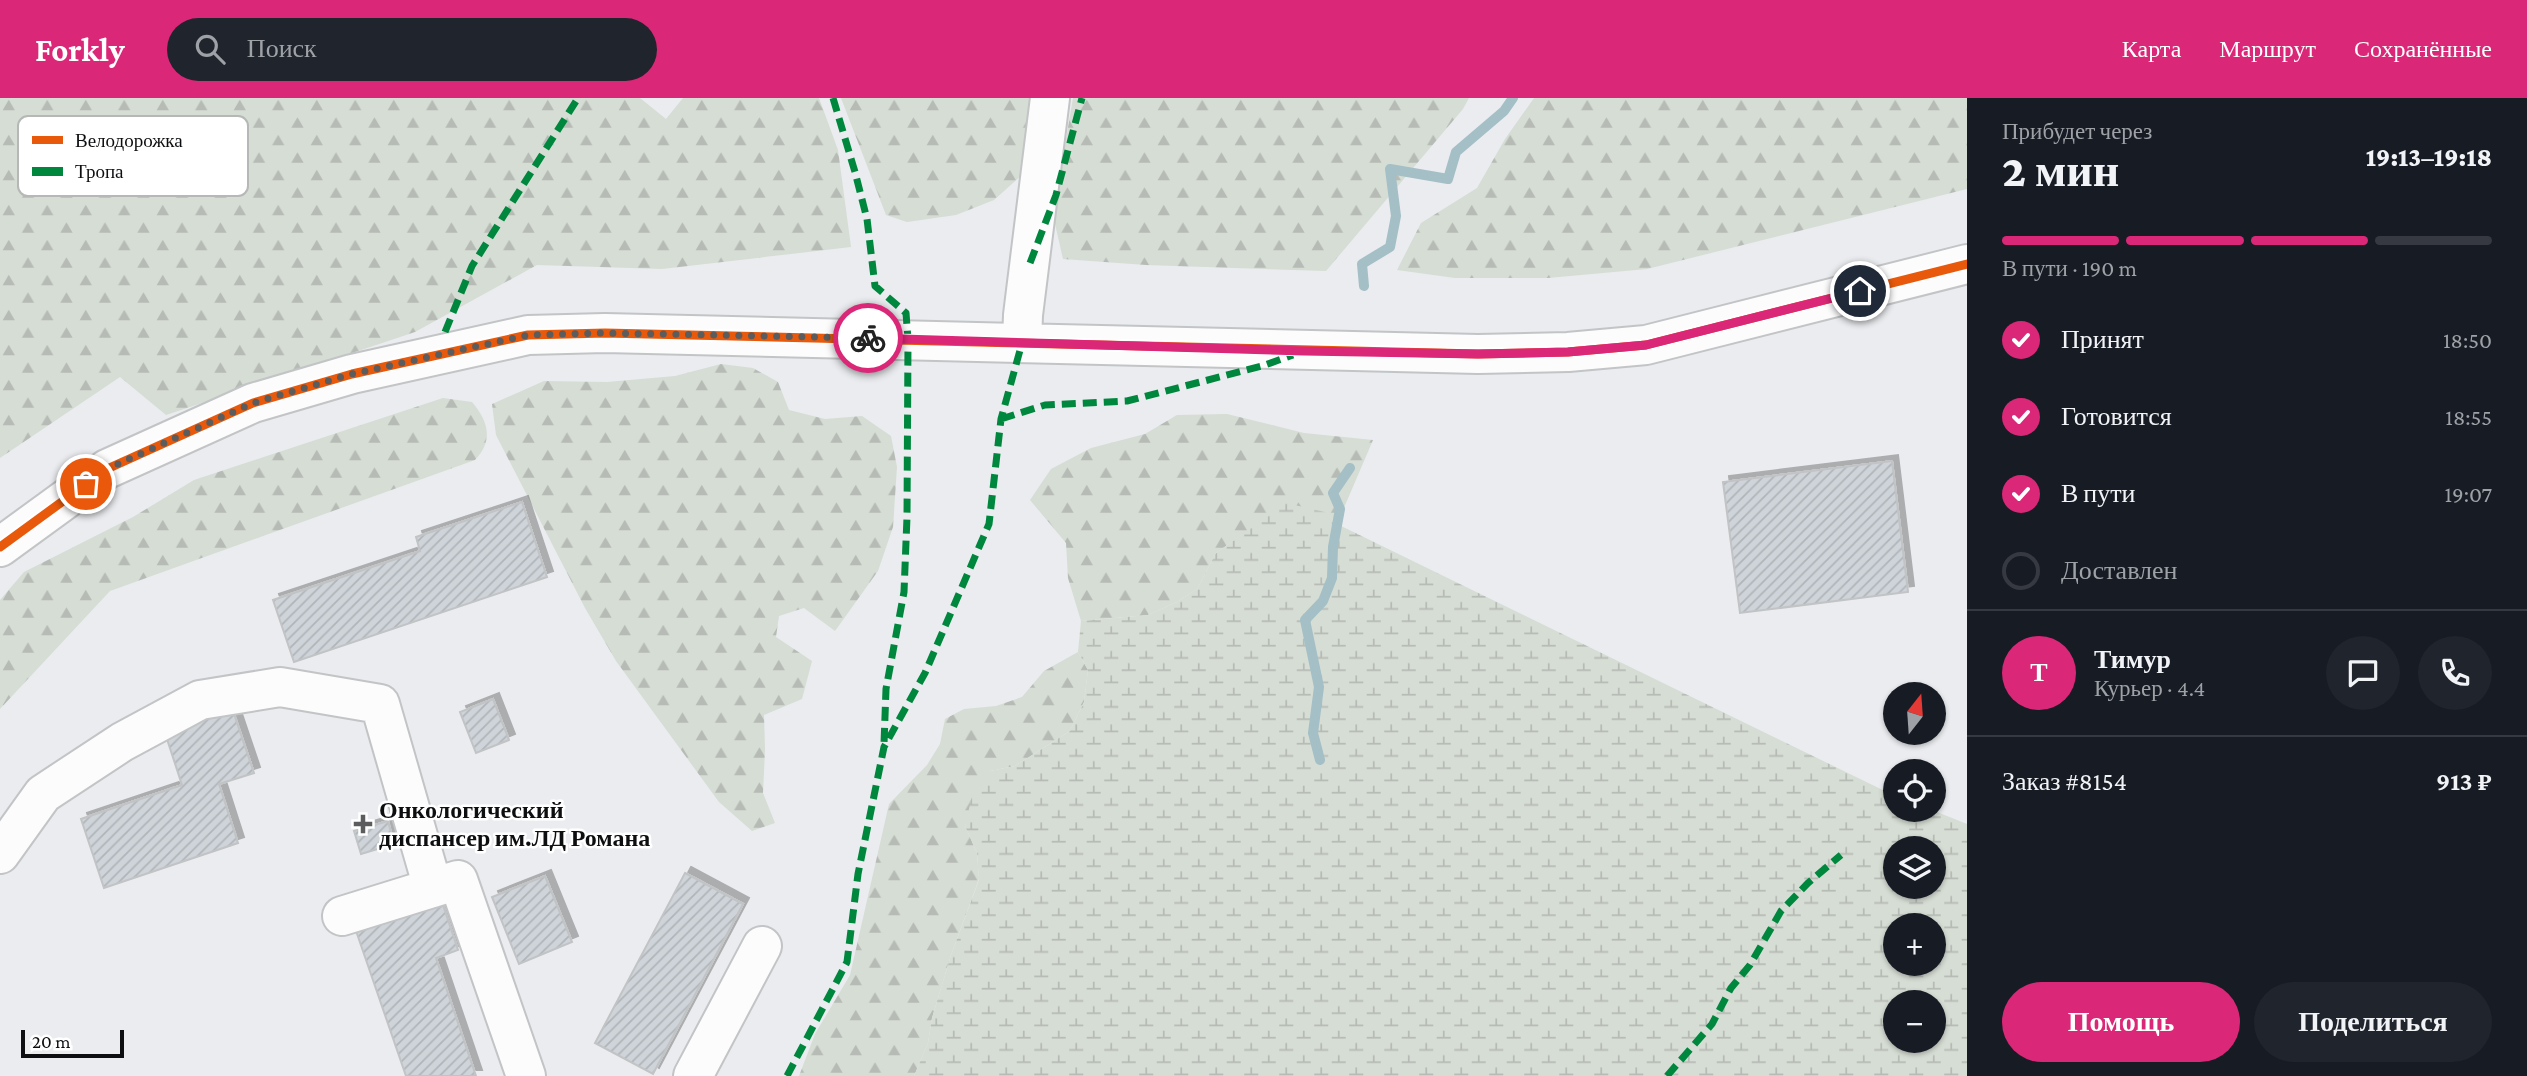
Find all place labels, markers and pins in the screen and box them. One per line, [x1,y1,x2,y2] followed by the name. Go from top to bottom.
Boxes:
[1830,261,1890,321] pin
[56,454,116,514] pin
[379,796,650,851] place label: Онкологический диспансер им.ЛД Романа
[353,814,373,834] marker: Онкологический диспансер им.ЛД Романа

